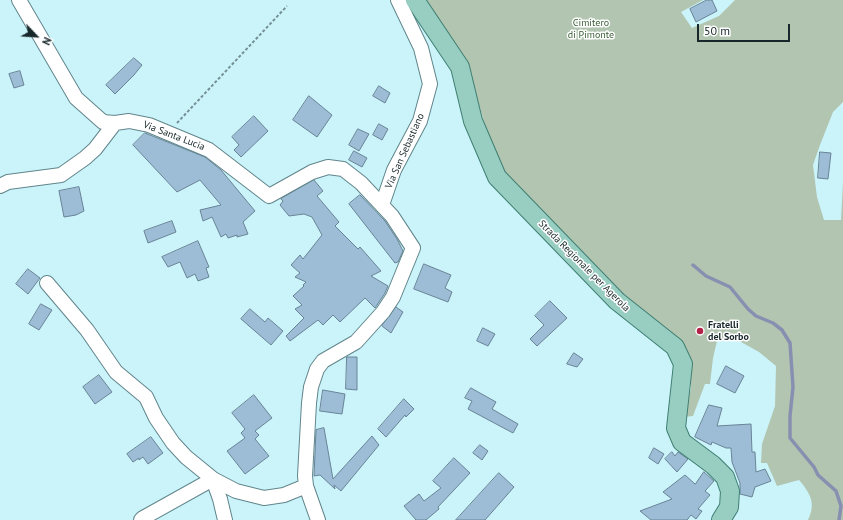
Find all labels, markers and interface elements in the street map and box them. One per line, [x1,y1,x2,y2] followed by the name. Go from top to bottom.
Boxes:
[16,16,56,56] north arrow
[699,16,792,42] scale bar
[568,17,614,40] park label: Cimitero di Pimonte
[704,23,730,38] text: 50 m
[39,35,55,47] text: N
[383,111,427,191] street label: Via San Sebastiano
[141,119,207,153] street label: Via Santa Lucia
[536,218,632,314] street label: Strada Regionale per Agerola
[708,319,749,342] place label: Fratelli del Sorbo
[695,326,705,336] marker: Fratelli del Sorbo

